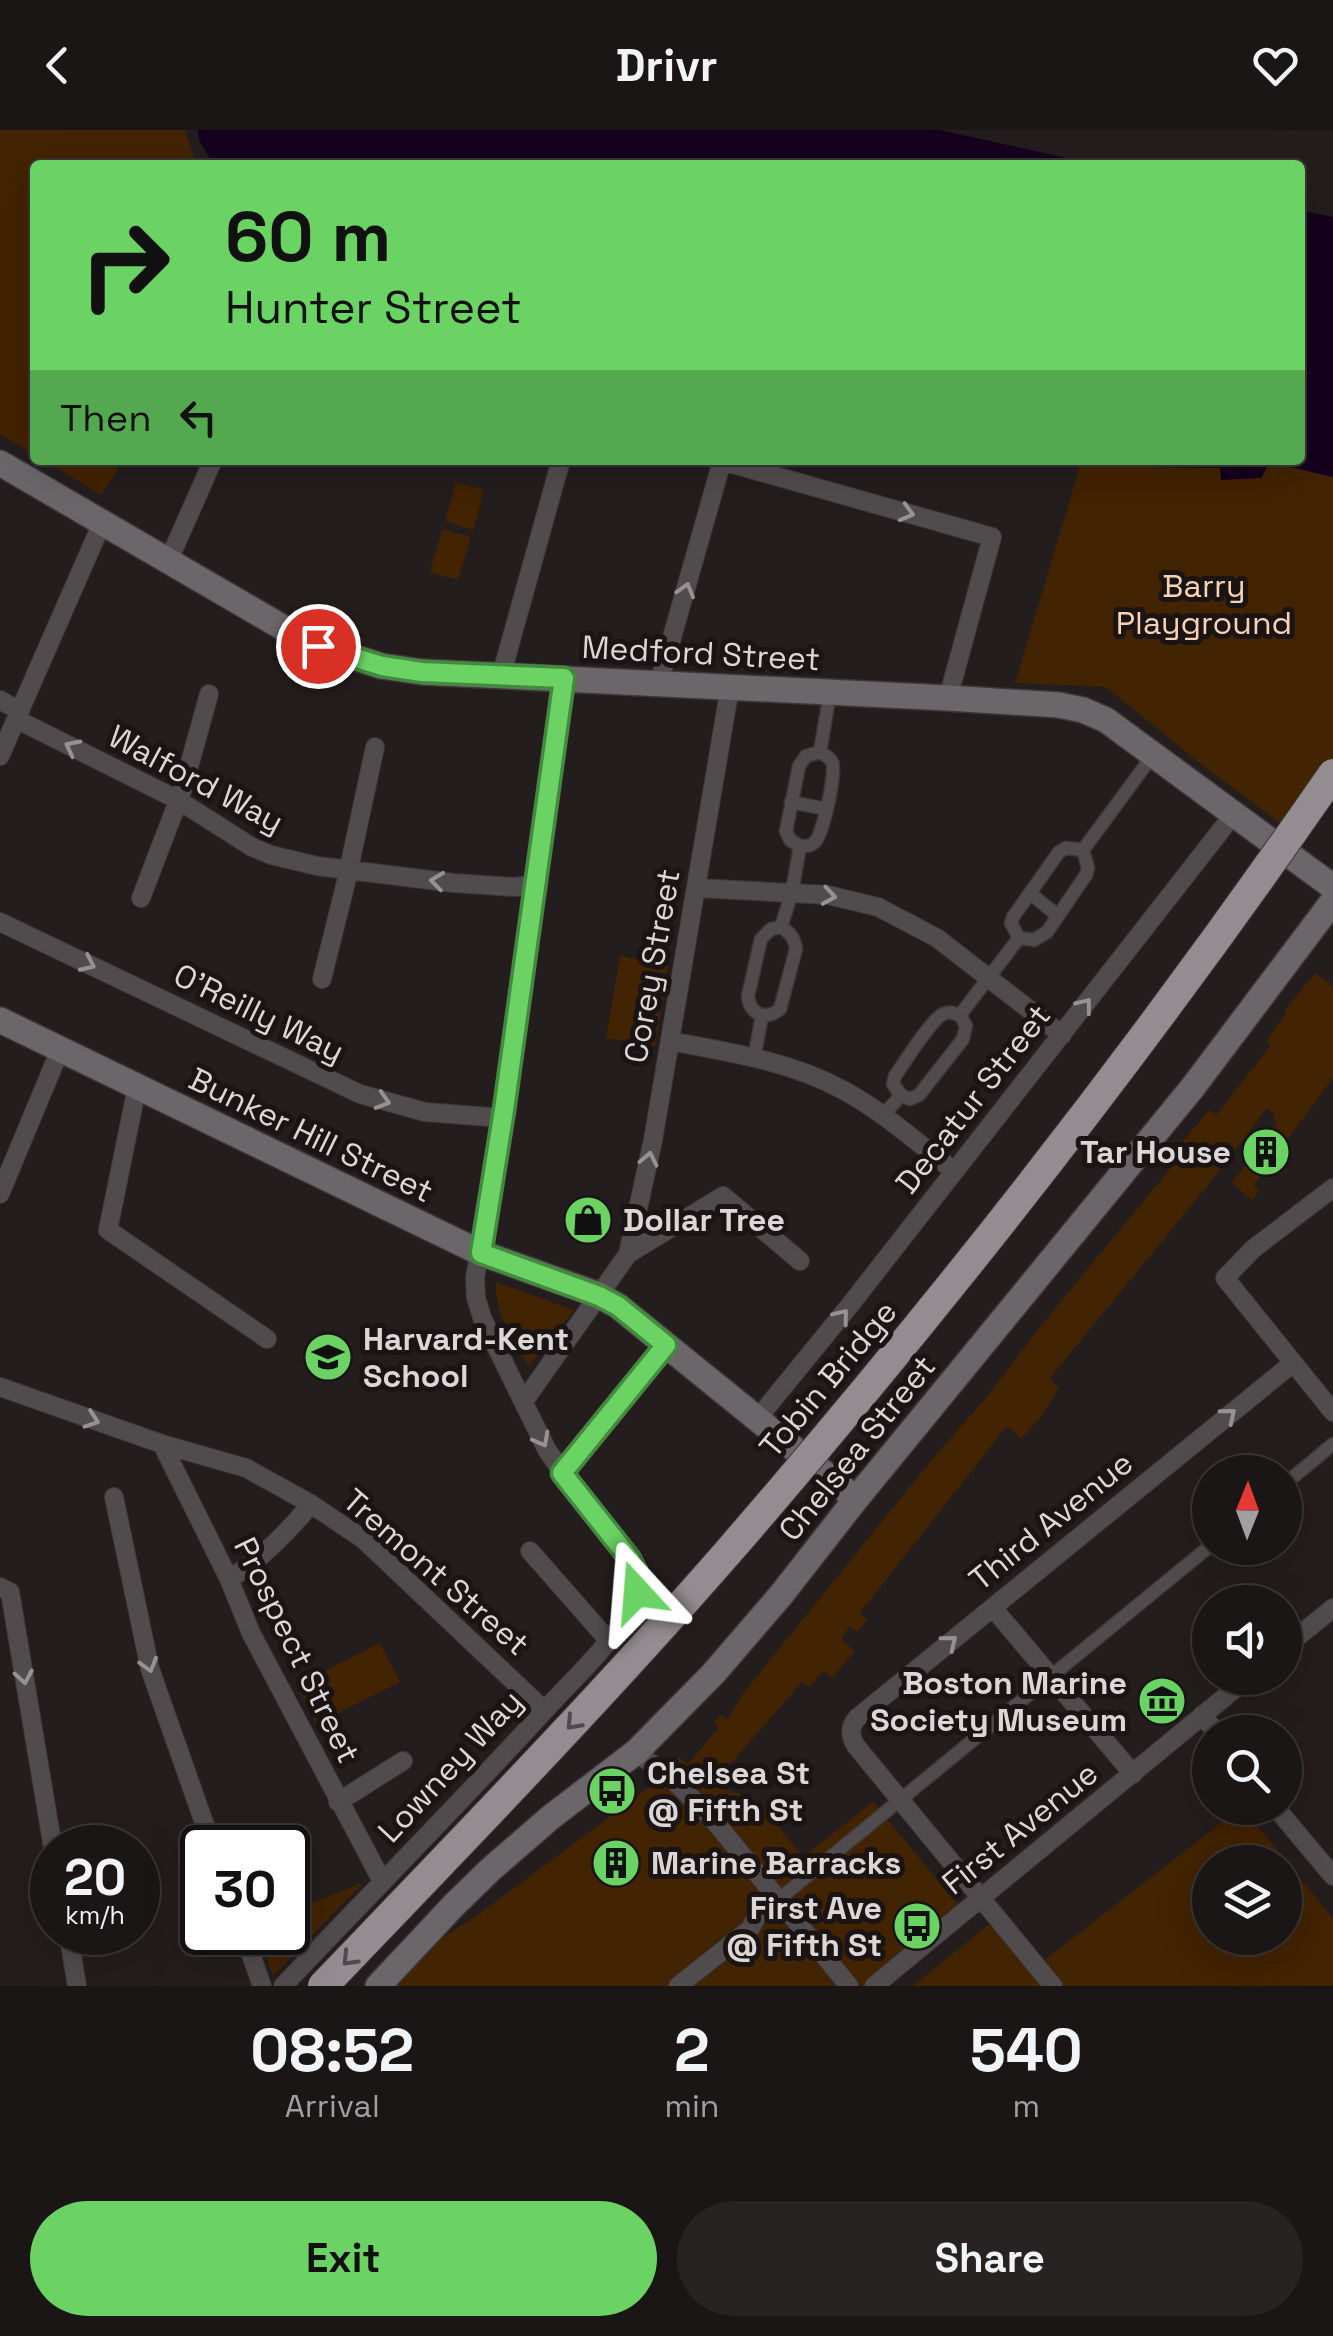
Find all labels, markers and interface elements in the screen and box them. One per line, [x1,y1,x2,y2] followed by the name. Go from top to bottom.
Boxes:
[615,37,718,94] text: Drivr
[30,38,85,93] icon: back
[1248,38,1303,93] icon: heart
[225,192,391,281] text: 60 m
[60,200,190,330] icon: right
[225,279,522,336] text: Hunter Street
[171,390,226,445] icon: left
[60,394,151,442] text: Then
[898,501,915,522] one-way arrow
[1116,566,1292,643] park label: Barry Playground
[674,582,695,599] one-way arrow
[276,604,361,689] pin
[291,619,346,674] icon: arrive
[581,627,821,679] street label: Medford Street
[102,716,290,842] street label: Walford Way
[64,739,82,759] one-way arrow
[615,866,689,1066] street label: Corey Street
[429,871,446,892] one-way arrow
[820,885,837,906] one-way arrow
[78,952,96,972] one-way arrow
[167,955,351,1071] street label: O'Reilly Way
[887,996,1059,1202] street label: Decatur Street
[1073,998,1091,1016] one-way arrow
[182,1059,440,1211] street label: Bunker Hill Street
[373,1089,390,1110] one-way arrow
[1240,1126,1292,1178] building icon: Tar House
[1080,1132,1231,1172] place label: Tar House
[637,1151,658,1168] one-way arrow
[562,1194,614,1246] shop icon: Dollar Tree
[623,1200,785,1240] place label: Dollar Tree
[751,1292,905,1466] street label: Tobin Bridge
[830,1309,848,1327] one-way arrow
[363,1319,569,1396] place label: Harvard-Kent School
[302,1331,354,1383] school or university icon: Harvard-Kent School
[770,1347,944,1549] street label: Chelsea Street
[82,1408,99,1428] one-way arrow
[1218,1409,1236,1427] one-way arrow
[530,1429,550,1447] one-way arrow
[961,1443,1141,1599] street label: Third Avenue
[1192,1455,1302,1565] north arrow
[1192,1455,1302,1955] map controls
[335,1480,537,1664] street label: Tremont Street
[225,1531,369,1769] street label: Prospect Street
[585,1540,689,1644] position arrow
[1192,1585,1302,1695] button: sound
[938,1636,956,1654] one-way arrow
[138,1656,159,1673] one-way arrow
[870,1663,1127,1740] place label: Boston Marine Society Museum
[13,1669,34,1685] one-way arrow
[1136,1675,1188,1727] museum icon: Boston Marine Society Museum
[369,1681,531,1851] street label: Lowney Way
[566,1711,584,1730] one-way arrow
[1192,1715,1302,1825] button: search
[647,1753,810,1830] place label: Chelsea St @ Fifth St
[934,1753,1106,1903] street label: First Avenue
[586,1765,638,1817] bus stop icon: Chelsea St @ Fifth St
[180,1825,310,1955] speed limit sign: 30
[590,1837,642,1889] building icon: Marine Barracks
[651,1843,901,1883] place label: Marine Barracks
[1192,1845,1302,1955] button: layers
[64,1846,126,1910] text: 20
[726,1888,882,1965] place label: First Ave @ Fifth St
[65,1899,125,1931] text: km/h
[891,1900,943,1952] bus stop icon: First Ave @ Fifth St
[343,1947,361,1965] one-way arrow
[250,2012,414,2089] text: 08:52
[674,2012,710,2089] text: 2
[970,2012,1083,2089] text: 540
[285,2086,380,2126] text: Arrival
[664,2086,719,2126] text: min
[1012,2086,1040,2126] text: m
[30,2201,657,2316] button: Exit
[677,2201,1303,2316] button: Share

